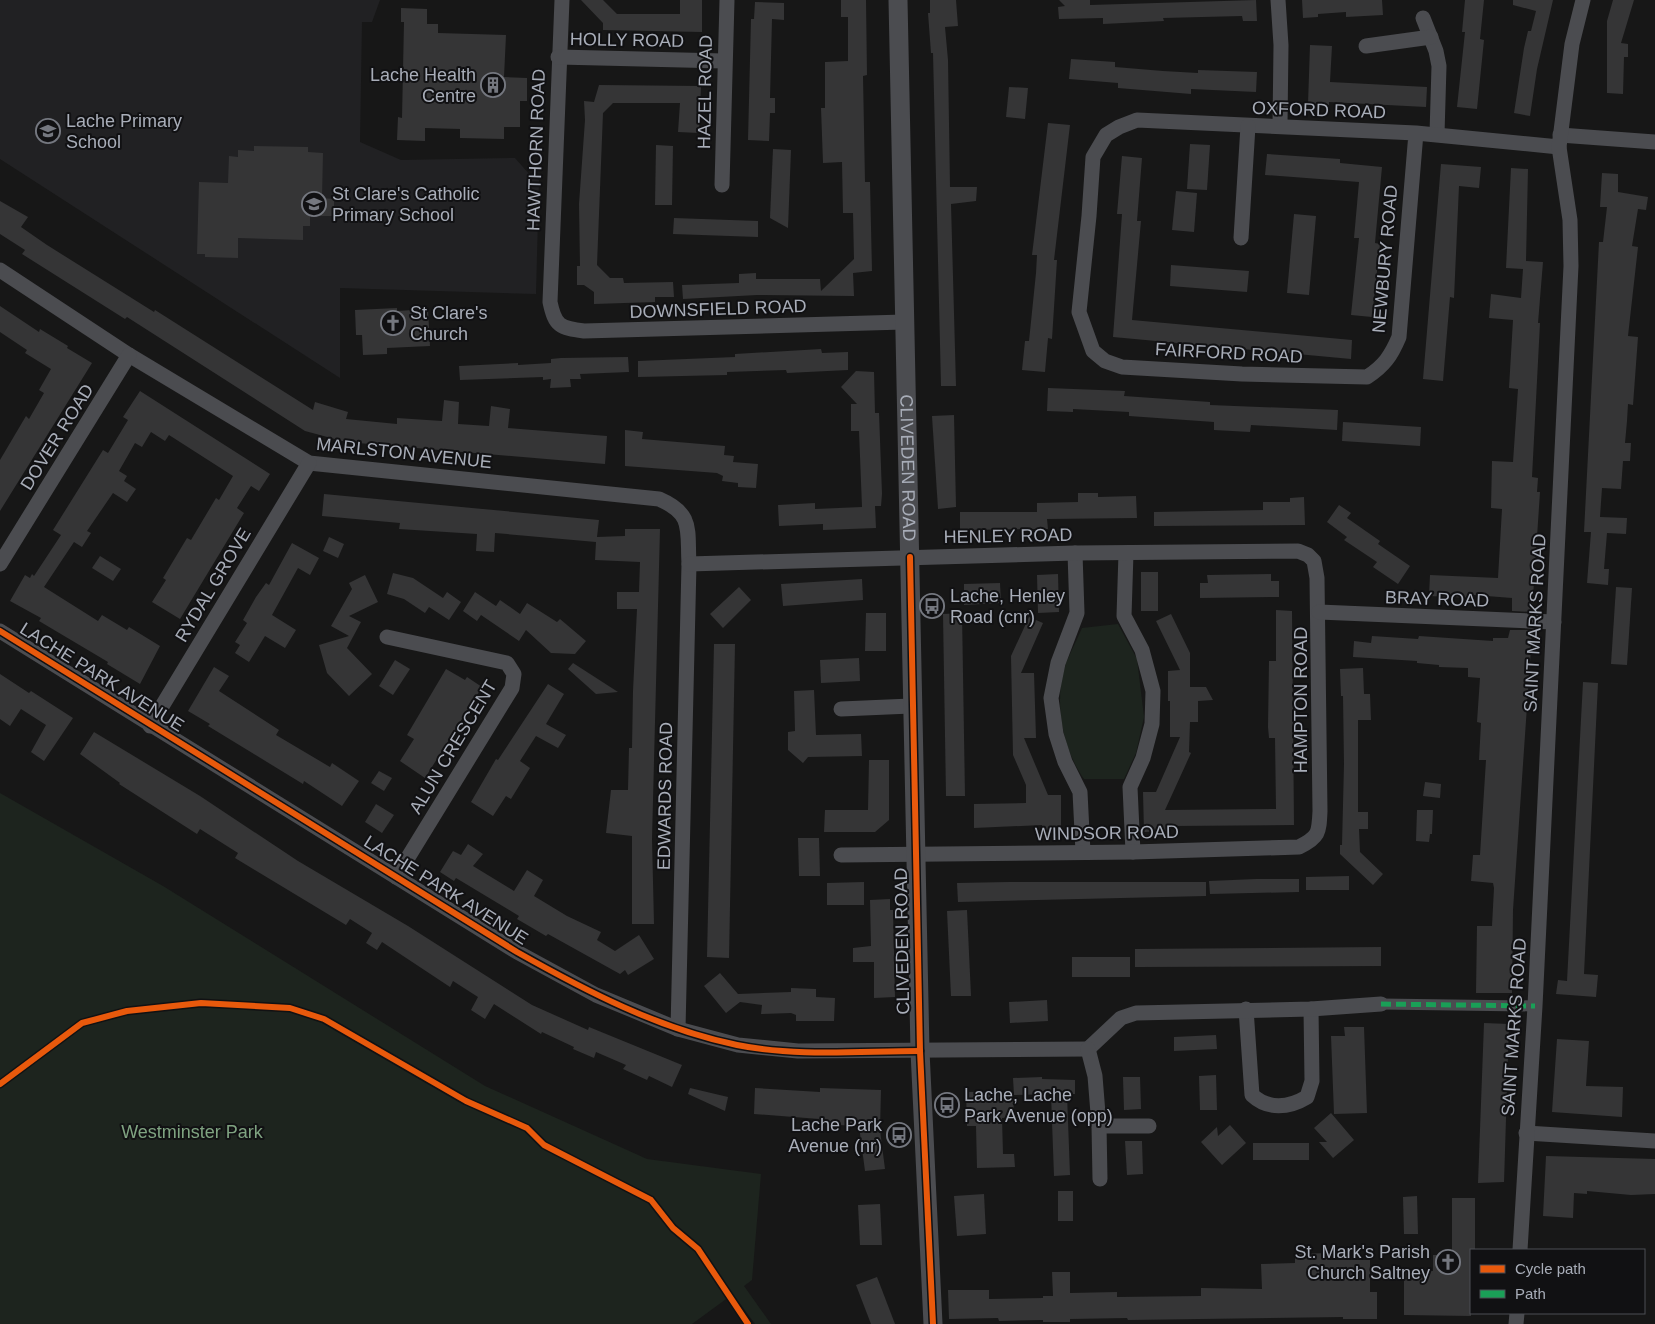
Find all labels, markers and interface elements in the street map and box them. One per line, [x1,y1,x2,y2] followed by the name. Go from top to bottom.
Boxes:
[570,29,684,51] street label: HOLLY ROAD
[694,35,716,149] street label: HAZEL ROAD
[370,65,476,106] place label: Lache Health Centre
[523,69,549,231] street label: HAWTHORN ROAD
[480,72,506,98] building icon: Lache Health Centre
[1252,98,1386,122] street label: OXFORD ROAD
[66,111,182,152] place label: Lache Primary School
[35,118,61,144] school or university icon: Lache Primary School
[332,184,480,225] place label: St Clare's Catholic Primary School
[1369,184,1401,334] street label: NEWBURY ROAD
[301,191,327,217] school or university icon: St Clare's Catholic Primary School
[629,296,807,322] street label: DOWNSFIELD ROAD
[410,303,487,344] place label: St Clare's Church
[380,310,406,336] church icon: St Clare's Church
[1155,339,1303,367] street label: FAIRFORD ROAD
[16,380,98,494] street label: DOVER ROAD
[896,394,919,542] street label: CLIVEDEN ROAD
[315,434,493,472] street label: MARLSTON AVENUE
[171,525,255,645] street label: RYDAL GROVE
[943,525,1073,547] street label: HENLEY ROAD
[1520,533,1550,713] street label: SAINT MARKS ROAD
[950,586,1065,627] place label: Lache, Henley Road (cnr)
[1384,587,1490,611] street label: BRAY ROAD
[919,593,945,619] bus stop icon: Lache, Henley Road (cnr)
[16,618,188,736] street label: LACHE PARK AVENUE
[1291,627,1311,773] street label: HAMPTON ROAD
[405,677,501,817] street label: ALUN CRESCENT
[654,722,676,870] street label: EDWARDS ROAD
[1035,822,1179,844] street label: WINDSOR ROAD
[360,831,532,949] street label: LACHE PARK AVENUE
[891,867,913,1015] street label: CLIVEDEN ROAD
[1498,937,1530,1117] street label: SAINT MARKS ROAD
[964,1085,1113,1126] place label: Lache, Lache Park Avenue (opp)
[934,1092,960,1118] bus stop icon: Lache, Lache Park Avenue (opp)
[788,1115,883,1156] place label: Lache Park Avenue (nr)
[121,1122,264,1142] park label: Westminster Park
[886,1122,912,1148] bus stop icon: Lache Park Avenue (nr)
[1295,1242,1430,1283] place label: St. Mark's Parish Church Saltney
[1435,1249,1461,1275] church icon: St. Mark's Parish Church Saltney
[1470,1249,1645,1314] legend
[1515,1260,1586,1277] text: Cycle path
[1515,1285,1546,1302] text: Path

